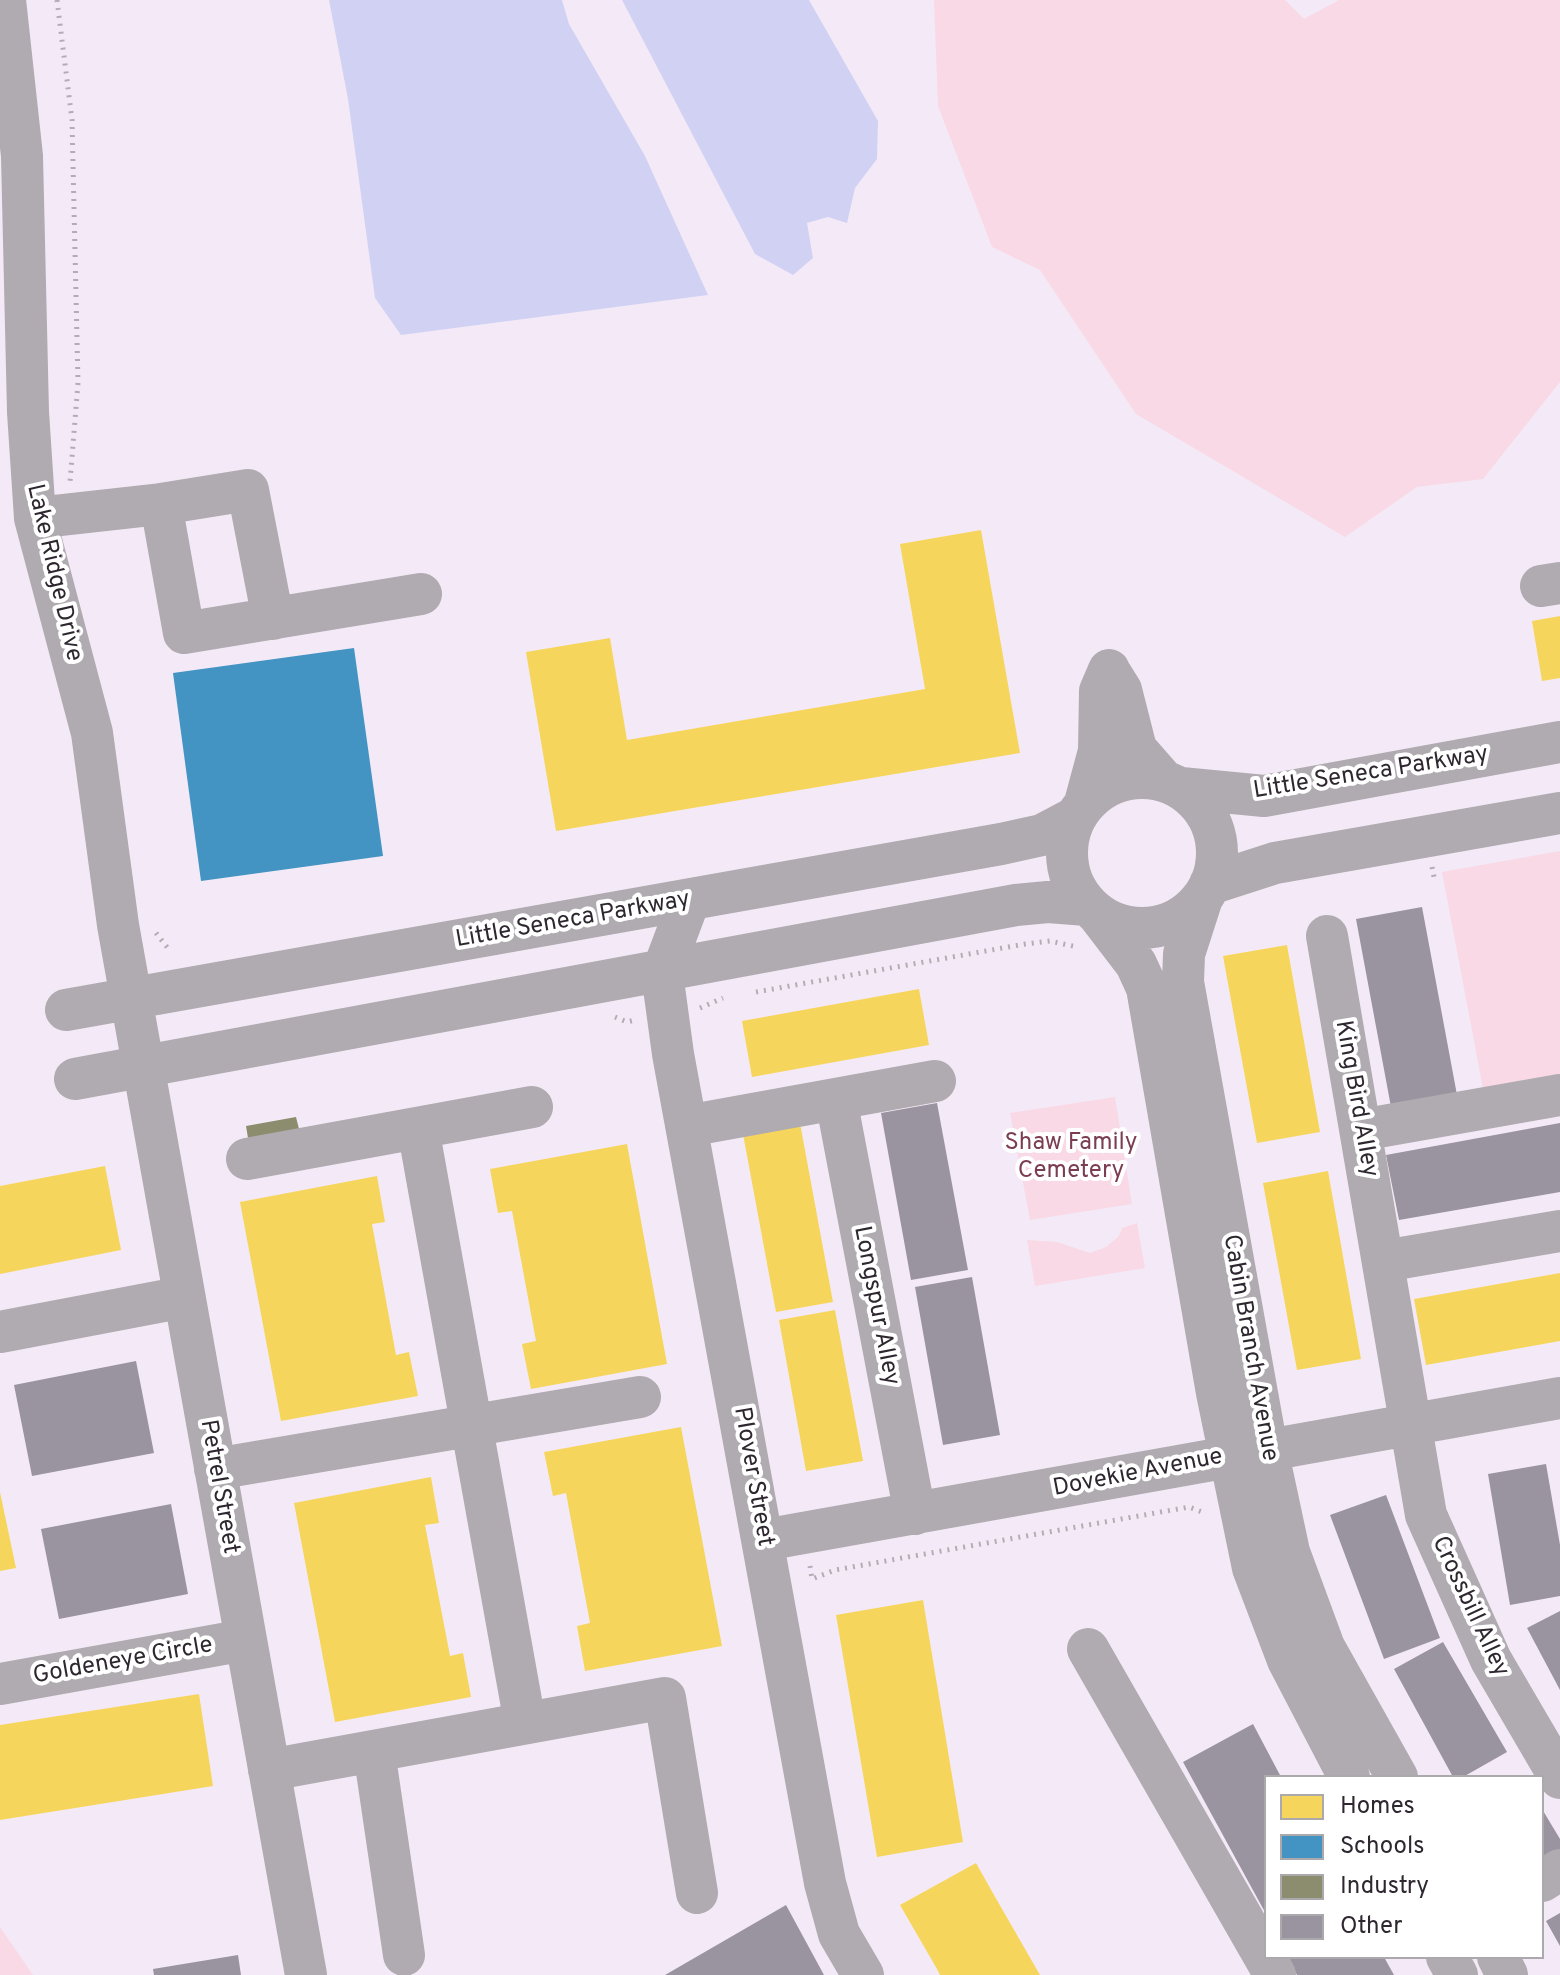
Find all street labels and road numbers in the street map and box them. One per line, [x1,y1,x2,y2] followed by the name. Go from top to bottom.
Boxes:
[19,482,87,664] street label: Lake Ridge Drive
[1252,741,1490,807] street label: Little Seneca Parkway
[454,886,692,956] street label: Little Seneca Parkway
[1327,1018,1383,1180] street label: King Bird Alley
[845,1224,905,1388] street label: Longspur Alley
[1215,1232,1283,1464] street label: Cabin Branch Avenue
[726,1405,778,1549] street label: Plover Street
[192,1418,244,1556] street label: Petrel Street
[1051,1443,1225,1505] street label: Dovekie Avenue
[1424,1532,1514,1682] street label: Crossbill Alley
[31,1632,215,1692] street label: Goldeneye Circle

